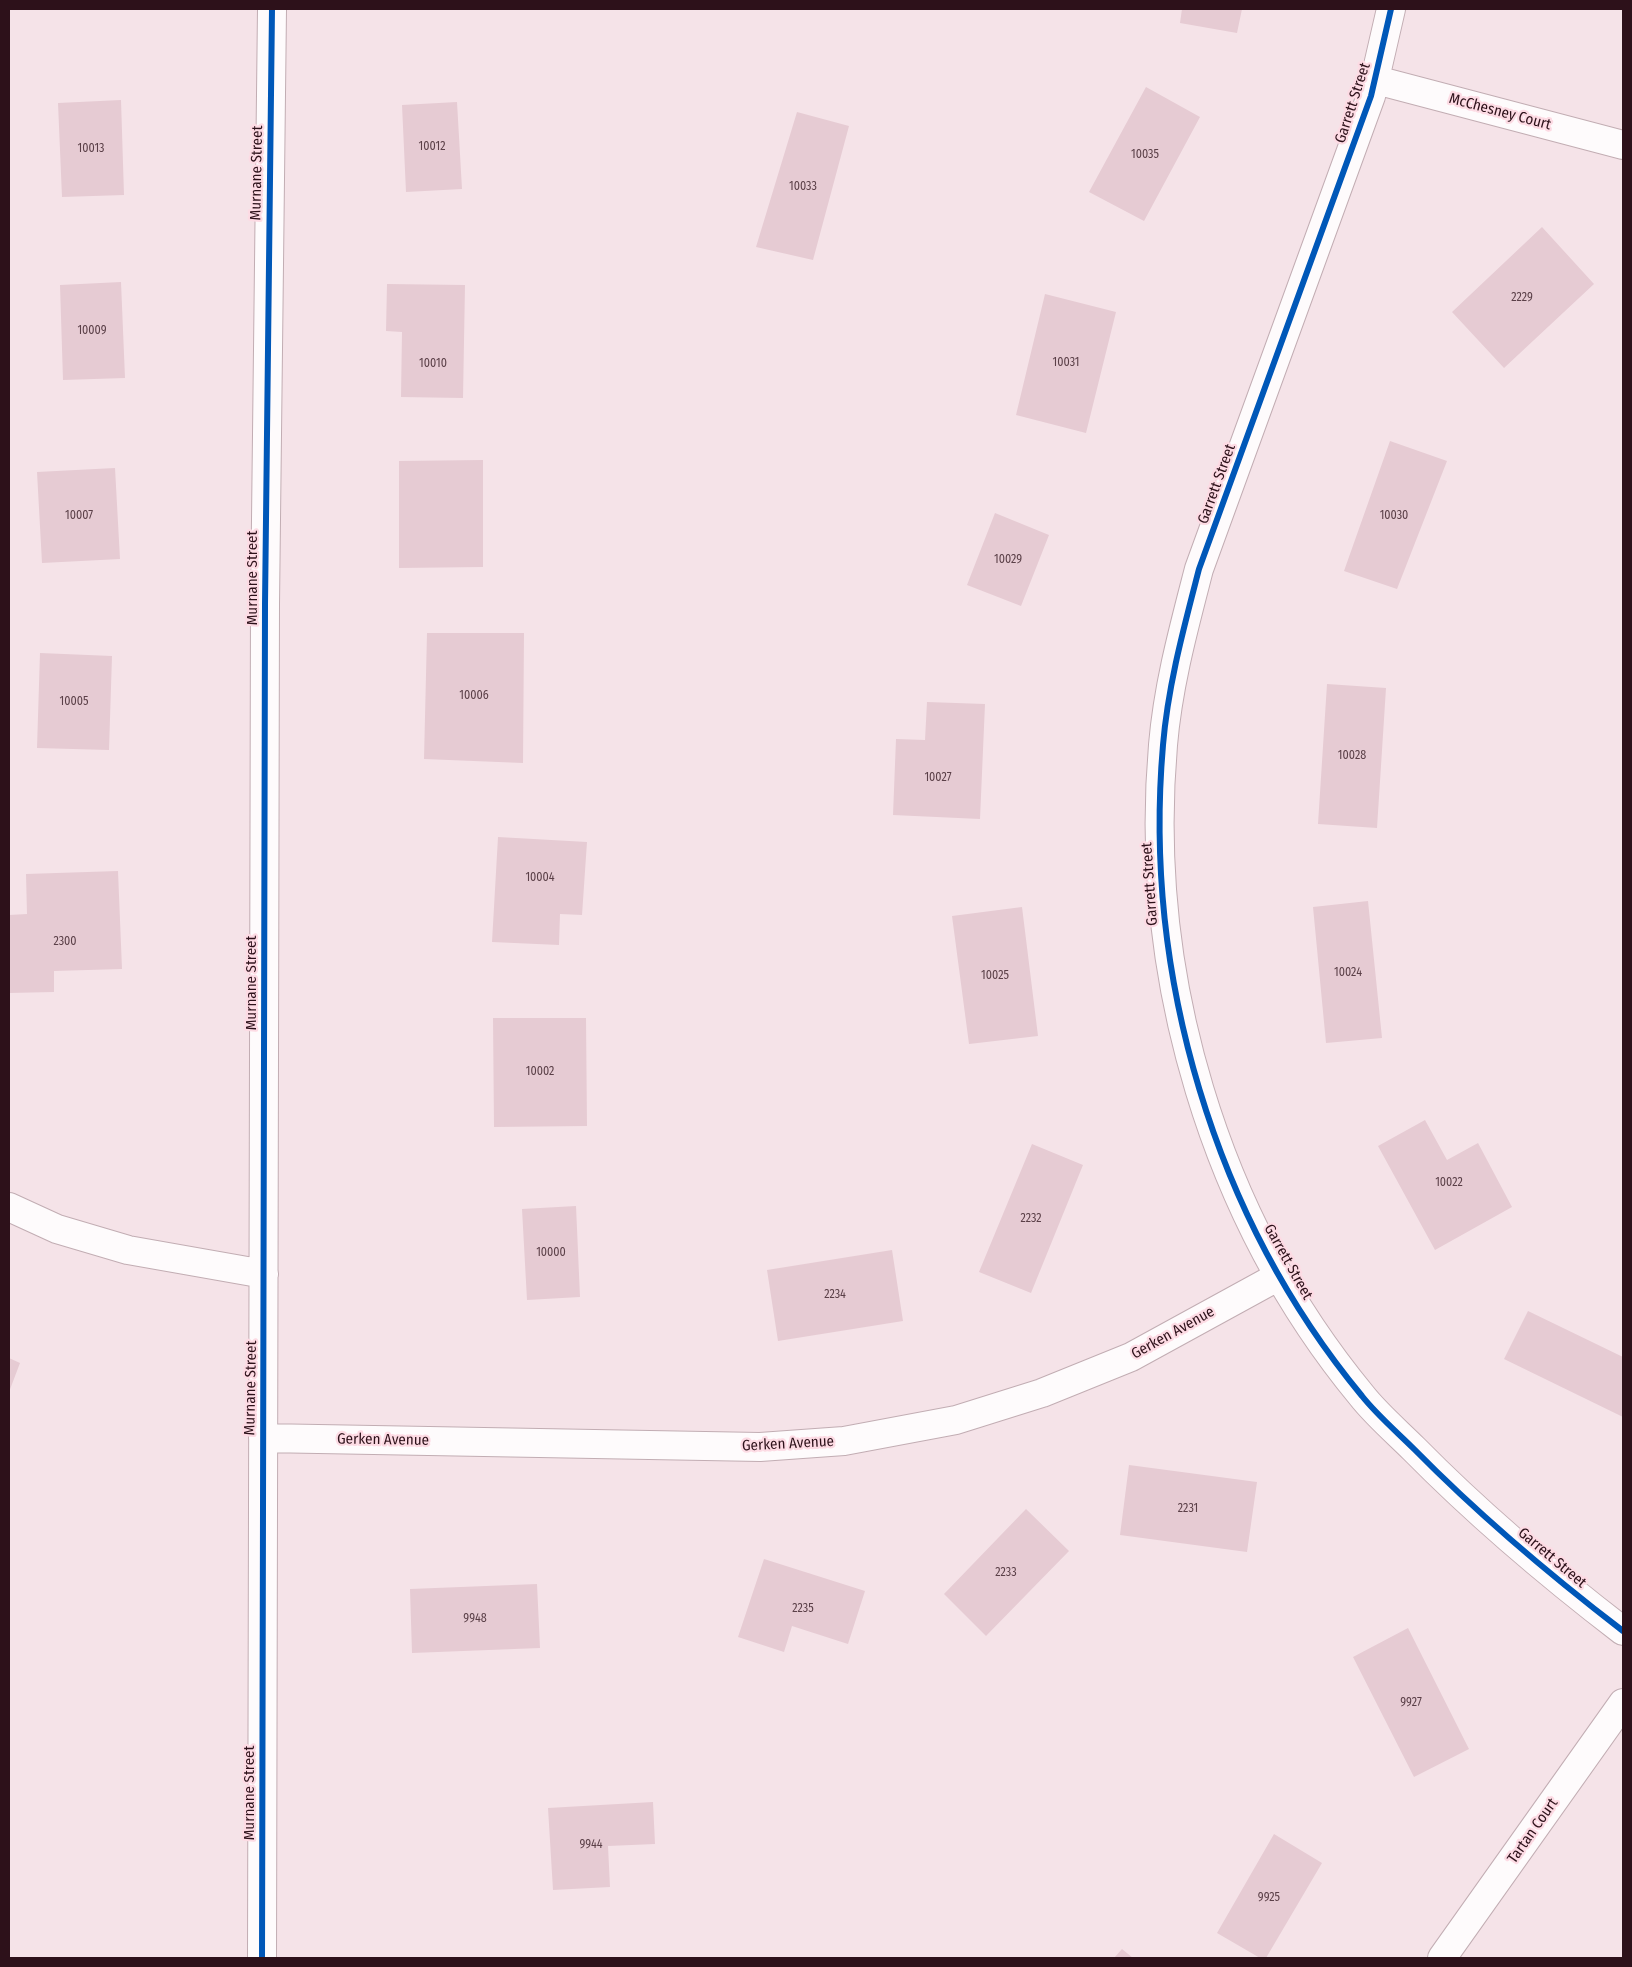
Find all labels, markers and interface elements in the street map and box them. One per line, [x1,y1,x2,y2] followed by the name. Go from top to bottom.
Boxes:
[1332,60,1374,146] street label: Garrett Street
[1447,90,1553,134] street label: McChesney Court
[247,125,267,221] street label: Murnane Street
[419,140,445,154] house number: 10012
[78,142,104,156] house number: 10013
[1131,148,1159,162] house number: 10035
[789,180,817,194] house number: 10033
[1511,291,1533,305] house number: 2229
[77,324,107,338] house number: 10009
[1053,356,1079,370] house number: 10031
[419,357,447,371] house number: 10010
[1194,442,1240,526] street label: Garrett Street
[65,509,93,523] house number: 10007
[1380,509,1408,523] house number: 10030
[244,531,262,625] street label: Murnane Street
[994,553,1022,567] house number: 10029
[459,689,489,703] house number: 10006
[60,695,88,709] house number: 10005
[1338,749,1366,763] house number: 10028
[924,771,952,785] house number: 10027
[1138,842,1162,926] street label: Garrett Street
[525,871,555,885] house number: 10004
[53,935,77,949] house number: 2300
[243,936,261,1030] street label: Murnane Street
[1334,966,1362,980] house number: 10024
[981,969,1009,983] house number: 10025
[526,1065,554,1079] house number: 10002
[1435,1176,1463,1190] house number: 10022
[1020,1212,1042,1226] house number: 2232
[1260,1221,1316,1303] street label: Garrett Street
[536,1246,566,1260] house number: 10000
[824,1288,846,1302] house number: 2234
[1128,1303,1218,1363] street label: Gerken Avenue
[241,1340,261,1436] street label: Murnane Street
[337,1430,429,1450] street label: Gerken Avenue
[742,1433,834,1455] street label: Gerken Avenue
[1178,1502,1198,1516] house number: 2231
[1514,1524,1590,1592] street label: Garrett Street
[995,1566,1017,1580] house number: 2233
[792,1602,814,1616] house number: 2235
[463,1612,487,1626] house number: 9948
[1400,1696,1422,1710] house number: 9927
[241,1746,259,1840] street label: Murnane Street
[1504,1795,1562,1867] street label: Tartan Court
[579,1838,603,1852] house number: 9944
[1258,1891,1280,1905] house number: 9925

